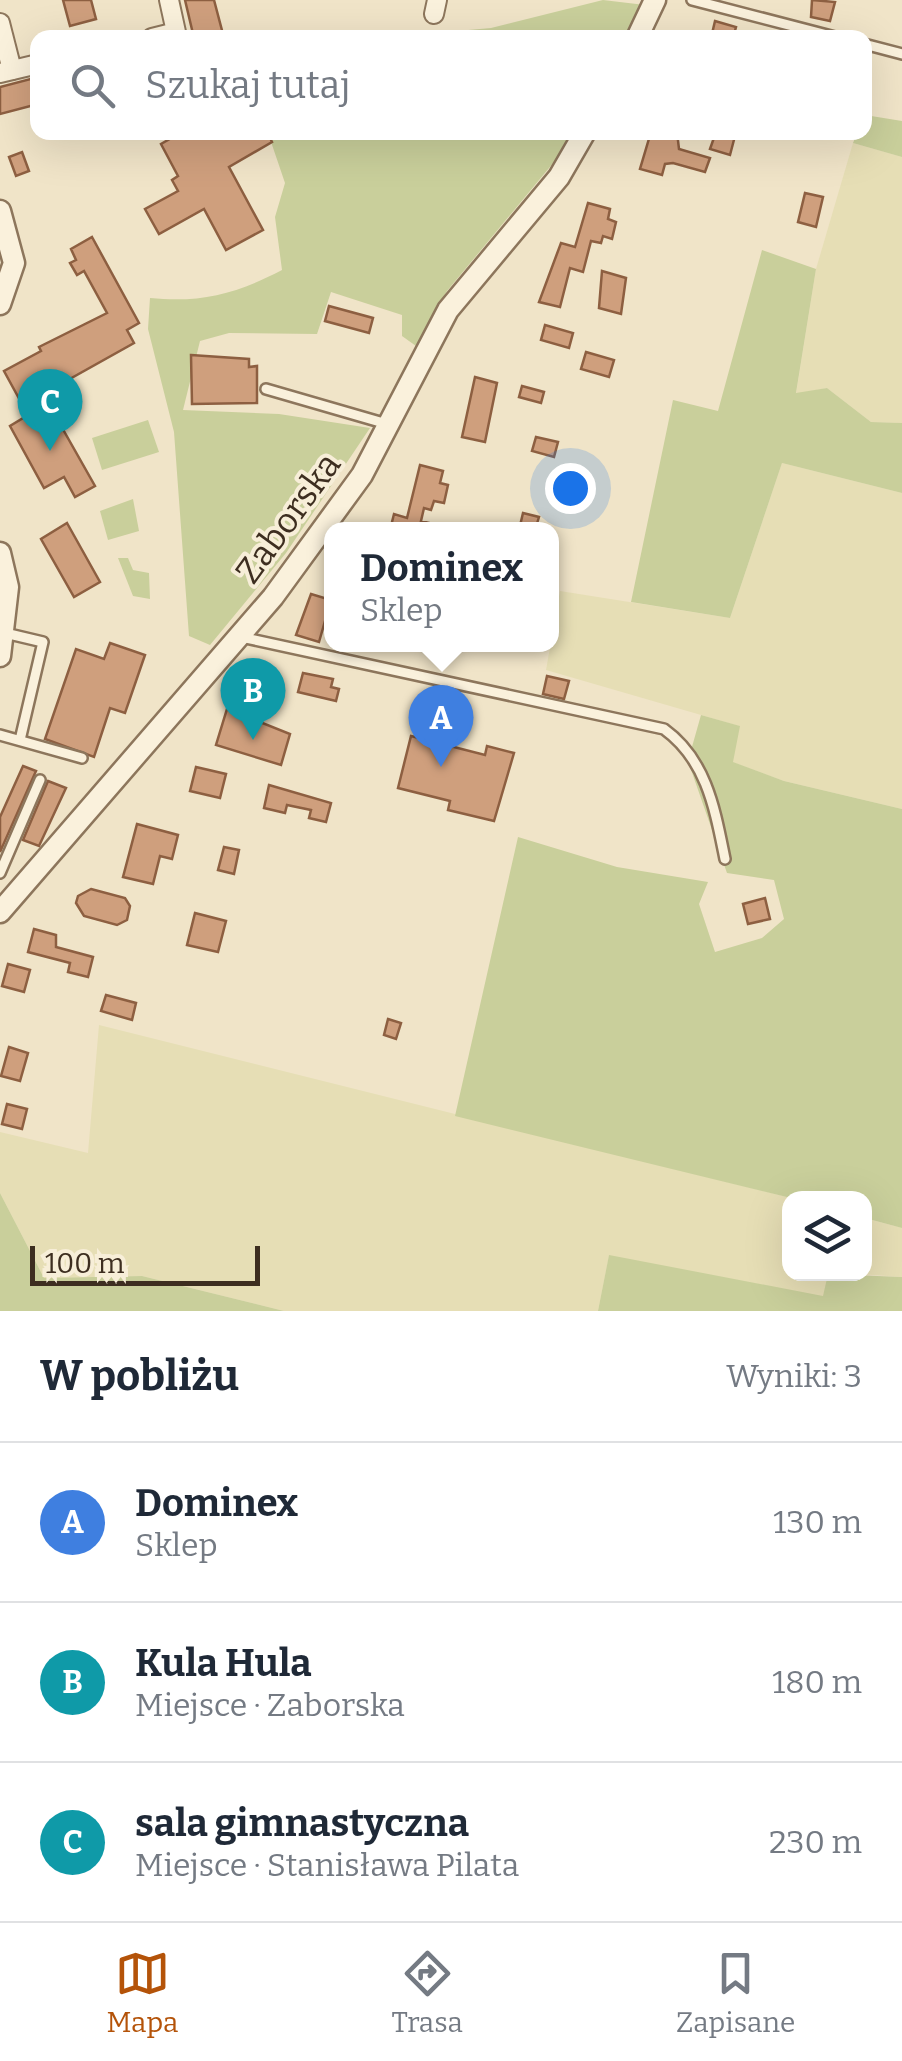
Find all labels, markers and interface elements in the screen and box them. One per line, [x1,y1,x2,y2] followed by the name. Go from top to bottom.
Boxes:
[30,30,872,140] search box
[65,58,120,113] icon: search
[145,62,351,108] text: Szukaj tutaj
[18,368,82,451] pin: C
[227,445,349,591] street label: Zaborska
[545,463,596,514] your location
[324,522,559,652] popup
[360,545,523,591] text: Dominex
[360,591,443,629] text: Sklep
[220,658,286,740] pin: B
[408,684,474,767] pin: A
[782,1191,872,1281] map controls
[782,1191,872,1281] button: layers
[30,1241,260,1286] scale bar
[45,1247,125,1280] text: 100 m
[40,1351,239,1401] text: W pobliżu
[726,1357,862,1395] text: Wyniki: 3
[135,1480,298,1526] text: Dominex
[61,1503,84,1541] text: A
[773,1503,862,1541] text: 130 m
[135,1526,218,1564] text: Sklep
[135,1640,312,1686] text: Kula Hula
[62,1663,83,1701] text: B
[772,1663,862,1701] text: 180 m
[135,1686,405,1724] text: Miejsce · Zaborska
[135,1800,469,1846] text: sala gimnastyczna
[62,1823,83,1861] text: C
[769,1823,862,1861] text: 230 m
[135,1846,519,1884] text: Miejsce · Stanisława Pilata
[107,1946,178,2039] tab: Mapa
[392,1946,463,2039] tab: Trasa
[676,1946,795,2039] tab: Zapisane

